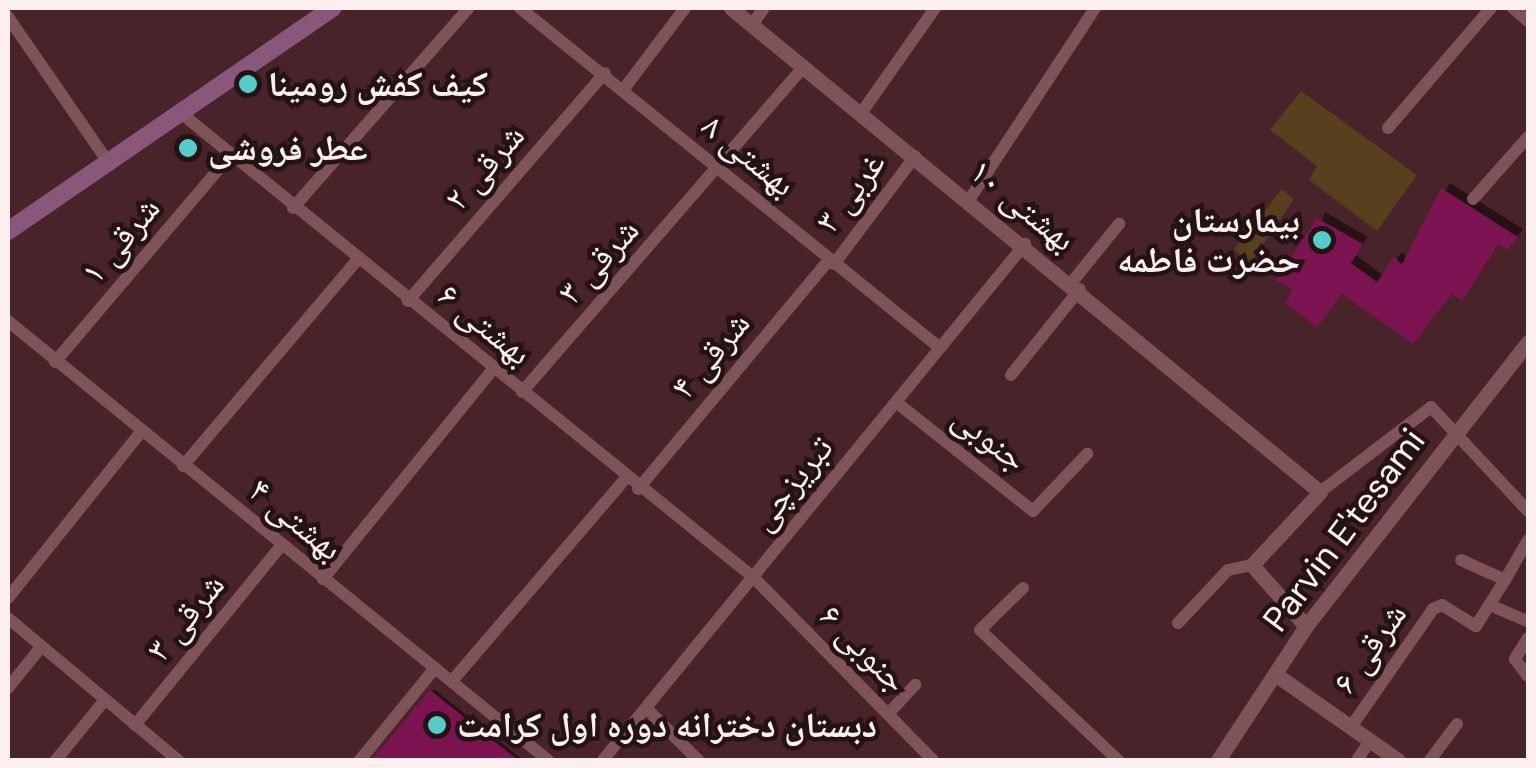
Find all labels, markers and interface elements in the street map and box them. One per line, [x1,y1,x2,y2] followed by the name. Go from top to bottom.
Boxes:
[268,63,488,105] place label: کیف کفش رومینا
[237,73,259,95] marker: کیف کفش رومینا
[694,105,804,205] street label: بهشتی ۸
[435,115,533,219] street label: شرقی ۲
[208,127,368,169] place label: عطر فروشی
[177,137,199,159] marker: عطر فروشی
[806,143,894,241] street label: غربی ۳
[962,150,1084,260] street label: بهشتی ۱۰
[71,188,169,292] street label: شرقی ۱
[1117,199,1300,281] place label: بیمارستان حضرت فاطمه
[549,209,647,313] street label: شرقی ۳
[1309,227,1335,253] marker: بیمارستان حضرت فاطمه
[430,274,540,374] street label: بهشتی ۶
[661,303,759,407] street label: شرقی ۴
[945,396,1035,480] street label: جنوبی
[1254,421,1434,639] street label: Parvin E'tesami
[740,428,842,538] street label: تبریزچی
[241,469,351,569] street label: بهشتی ۴
[137,565,233,669] street label: ۳ شرقی
[811,595,917,701] street label: جنوبی ۶
[1323,595,1415,701] street label: شرقی ۶
[457,704,877,746] place label: دبستان دخترانه دوره اول کرامت
[426,714,448,736] marker: دبستان دخترانه دوره اول کرامت

